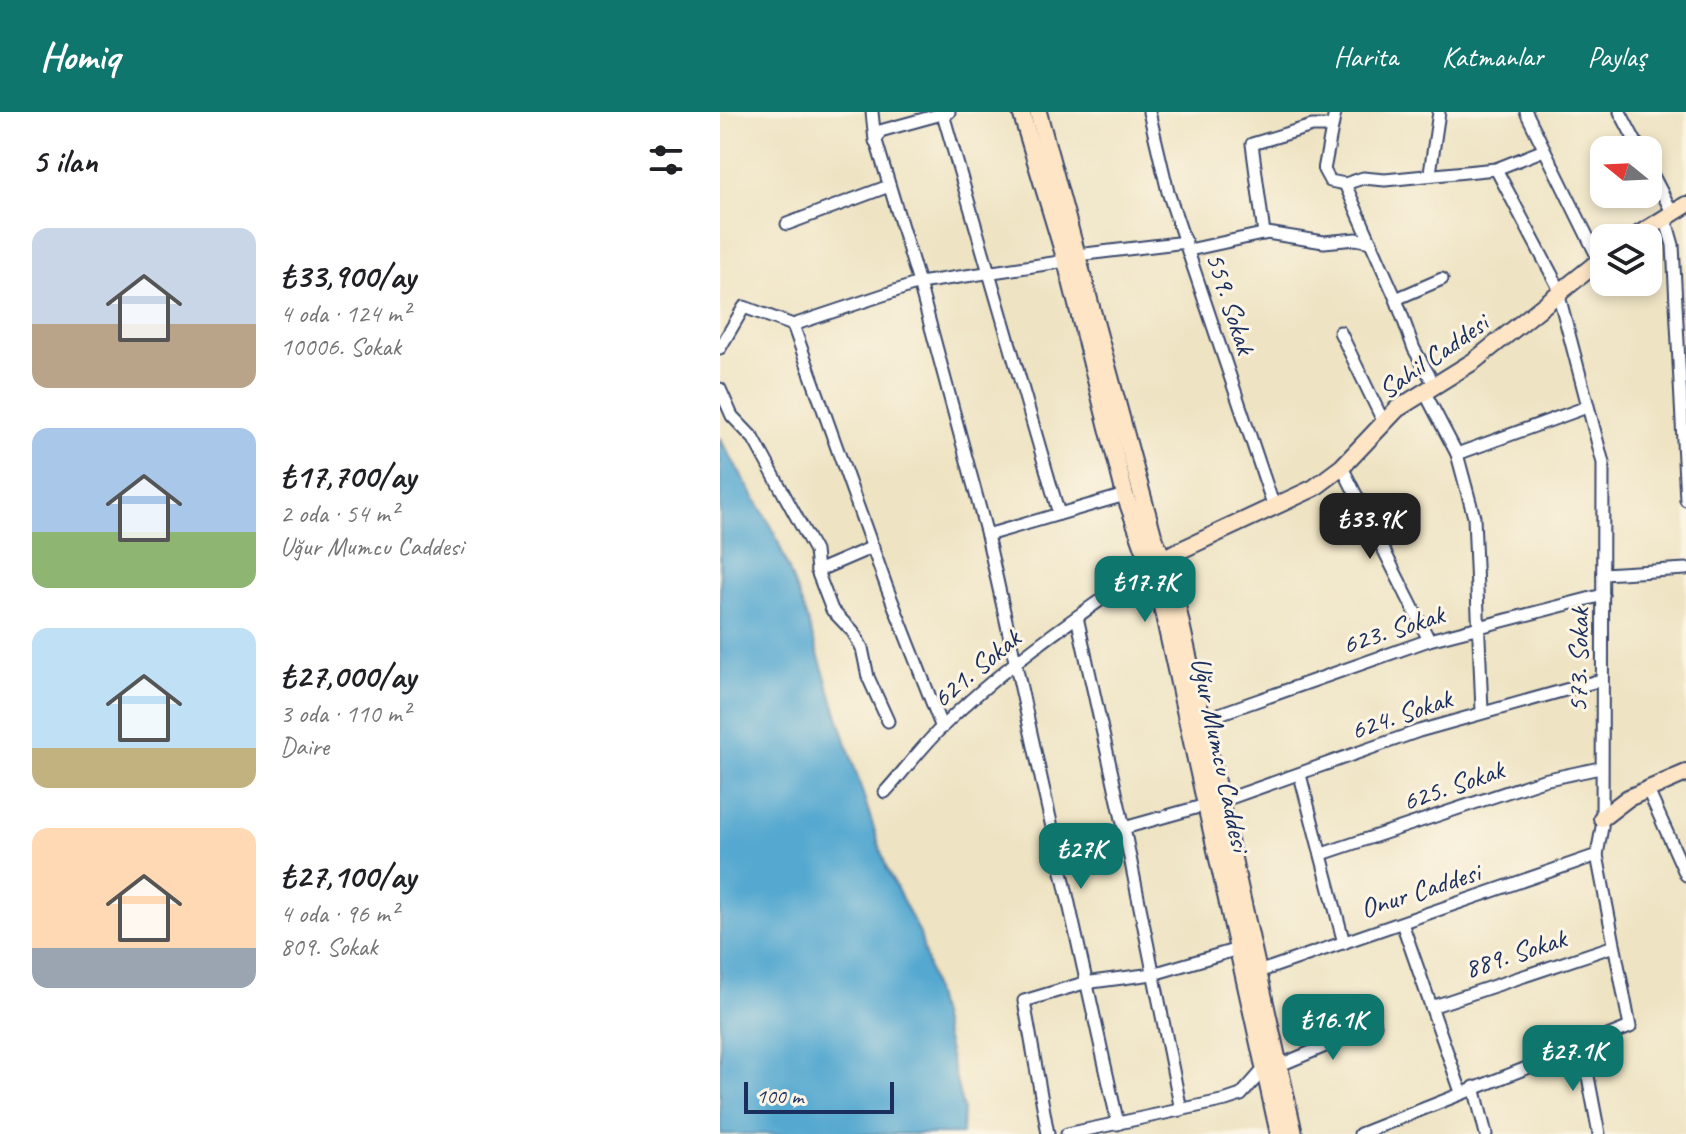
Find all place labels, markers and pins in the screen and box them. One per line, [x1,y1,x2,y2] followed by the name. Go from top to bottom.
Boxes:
[1305,493,1435,561] pin: ₺33.9K
[1080,556,1210,624] pin: ₺17.7K
[1034,823,1128,891] pin: ₺27K
[1268,994,1398,1062] pin: ₺16.1K
[1508,1025,1638,1093] pin: ₺27.1K

